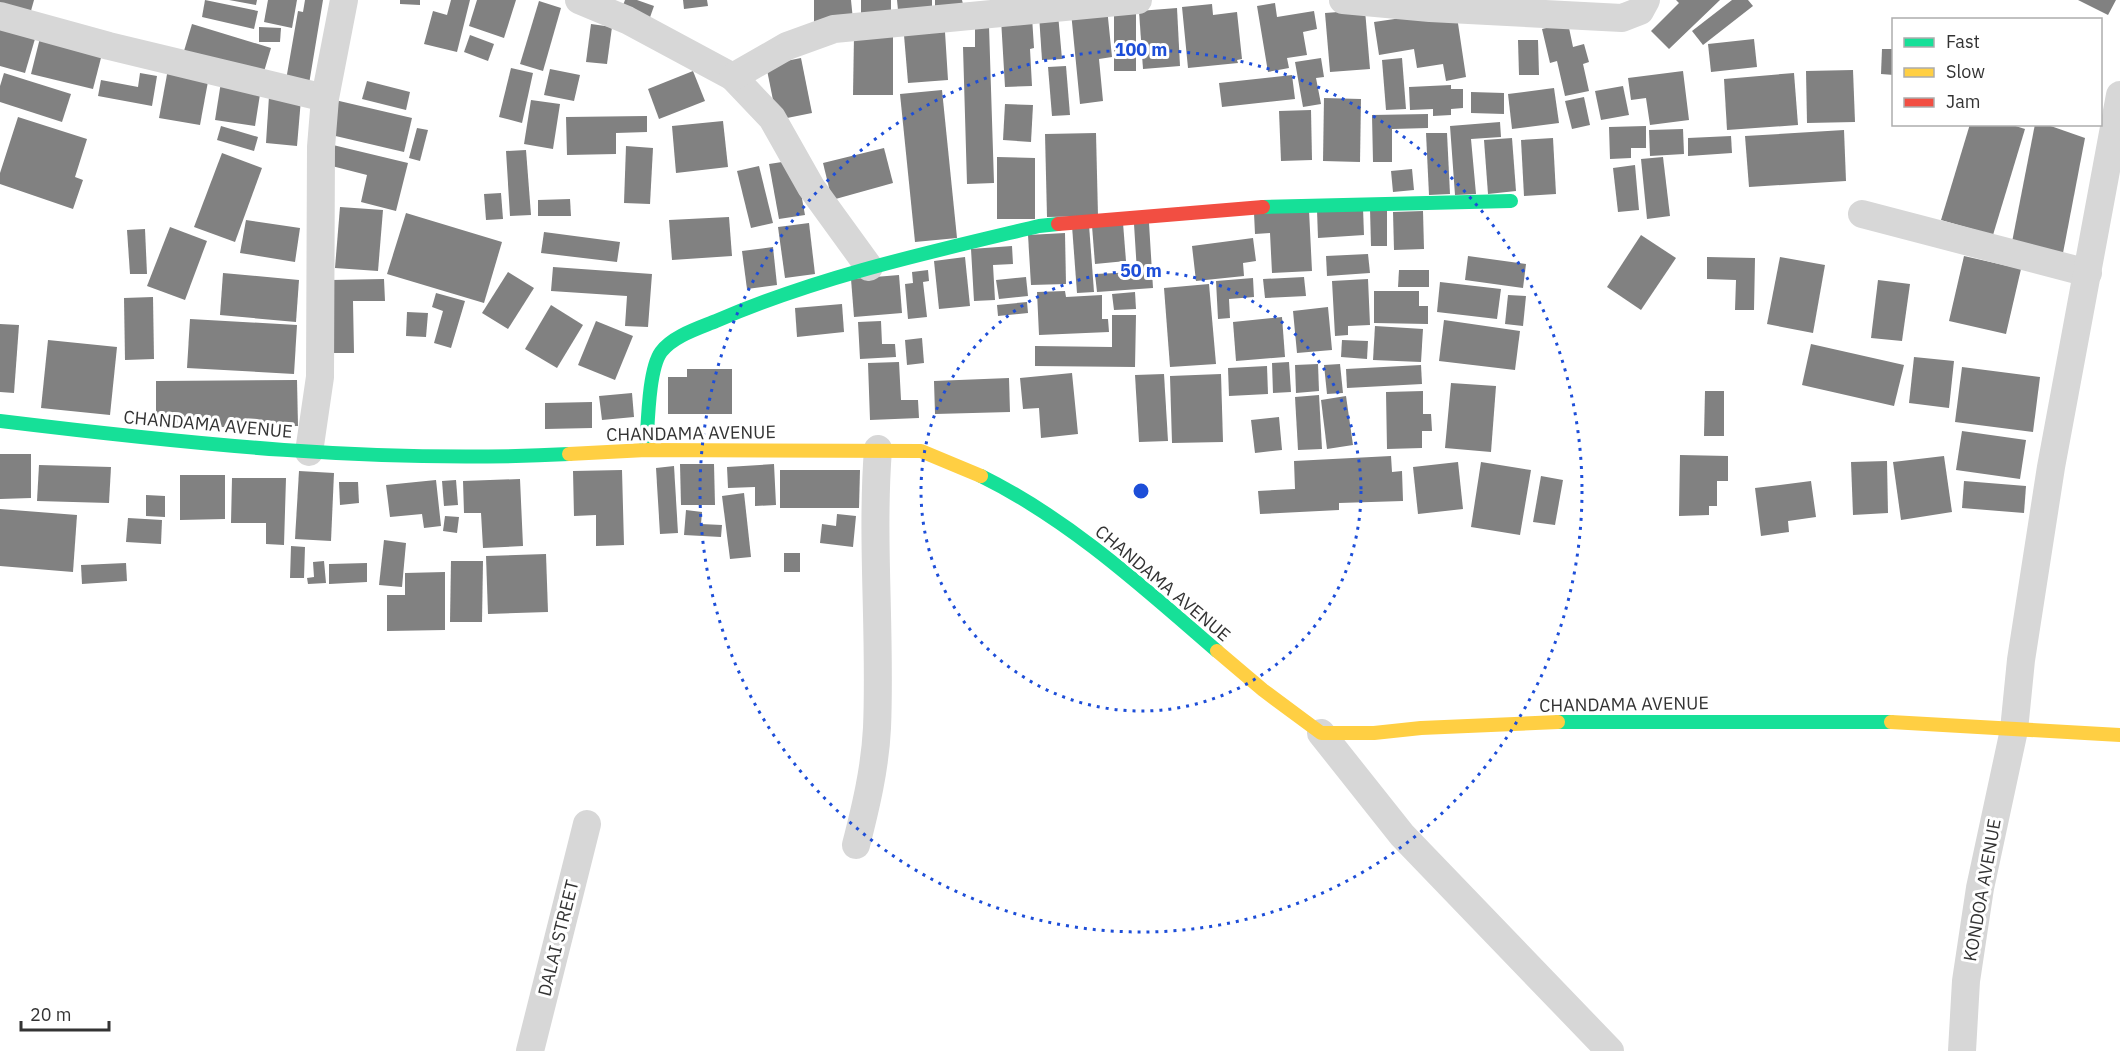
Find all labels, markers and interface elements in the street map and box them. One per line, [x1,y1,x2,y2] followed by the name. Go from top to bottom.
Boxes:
[1892,18,2102,126] legend
[1946,30,1980,53] text: Fast
[1115,38,1167,61] text: 100 m
[1946,60,1985,83] text: Slow
[1946,90,1981,113] text: Jam
[1120,259,1162,282] text: 50 m
[122,405,294,443] street label: CHANDAMA AVENUE
[606,420,776,446] street label: CHANDAMA AVENUE
[1131,481,1151,501] centre of rings
[1091,520,1235,646] street label: CHANDAMA AVENUE
[1539,691,1709,717] street label: CHANDAMA AVENUE
[1958,817,2006,963] street label: KONDOA AVENUE
[532,877,584,999] street label: DALAI STREET
[21,994,110,1032] scale bar
[30,1003,72,1026] text: 20 m

